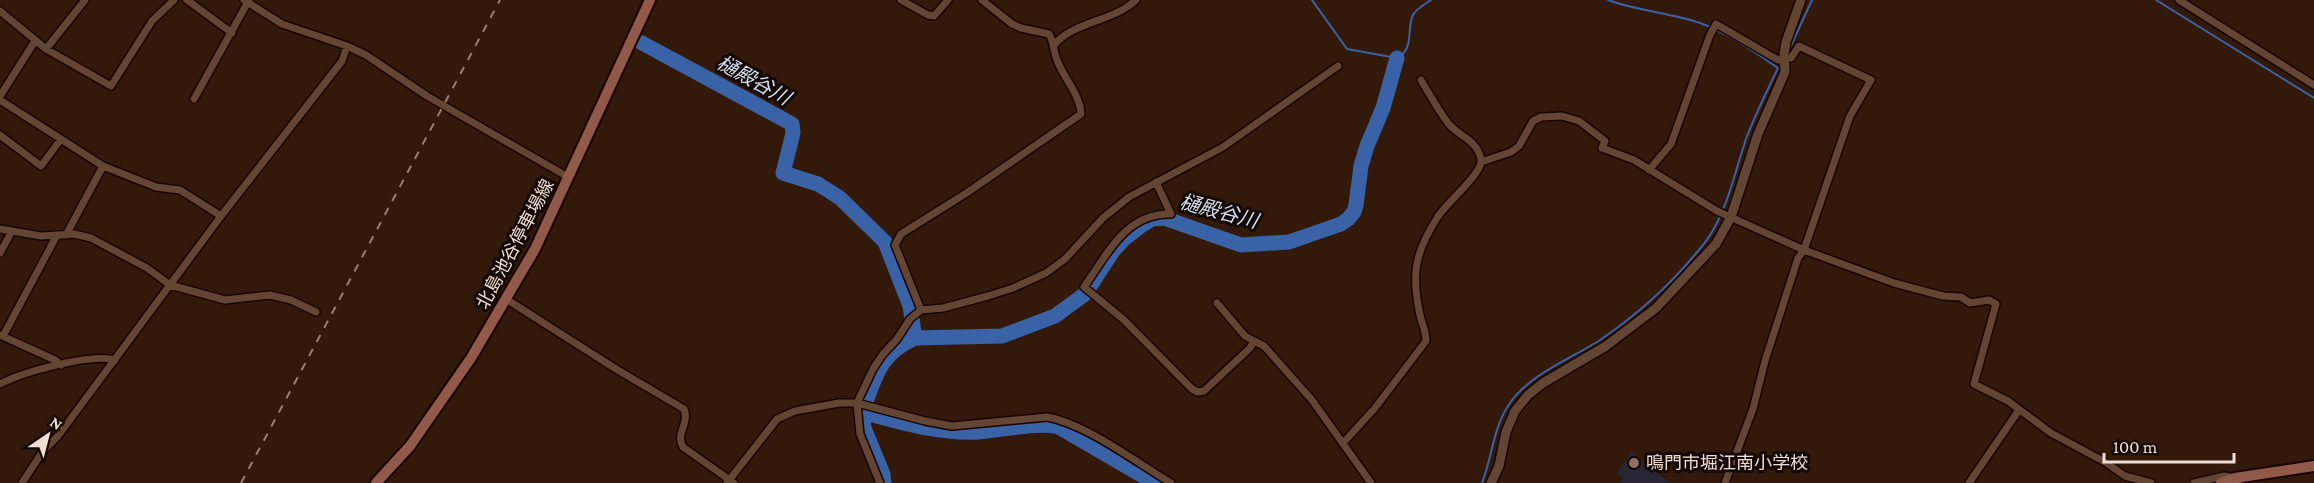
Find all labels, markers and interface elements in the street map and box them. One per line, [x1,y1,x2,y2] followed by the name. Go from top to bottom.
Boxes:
[714,51,796,110] water label: 樋殿谷川
[472,176,558,312] street label: 北島池谷停車場線
[1178,190,1262,232] water label: 樋殿谷川
[18,405,78,465] north arrow
[47,413,66,433] text: N
[2104,426,2234,464] scale bar
[2113,437,2158,457] text: 100 m
[1646,453,1808,473] place label: 鳴門市堀江南小学校
[1627,456,1641,470] marker: 鳴門市堀江南小学校

